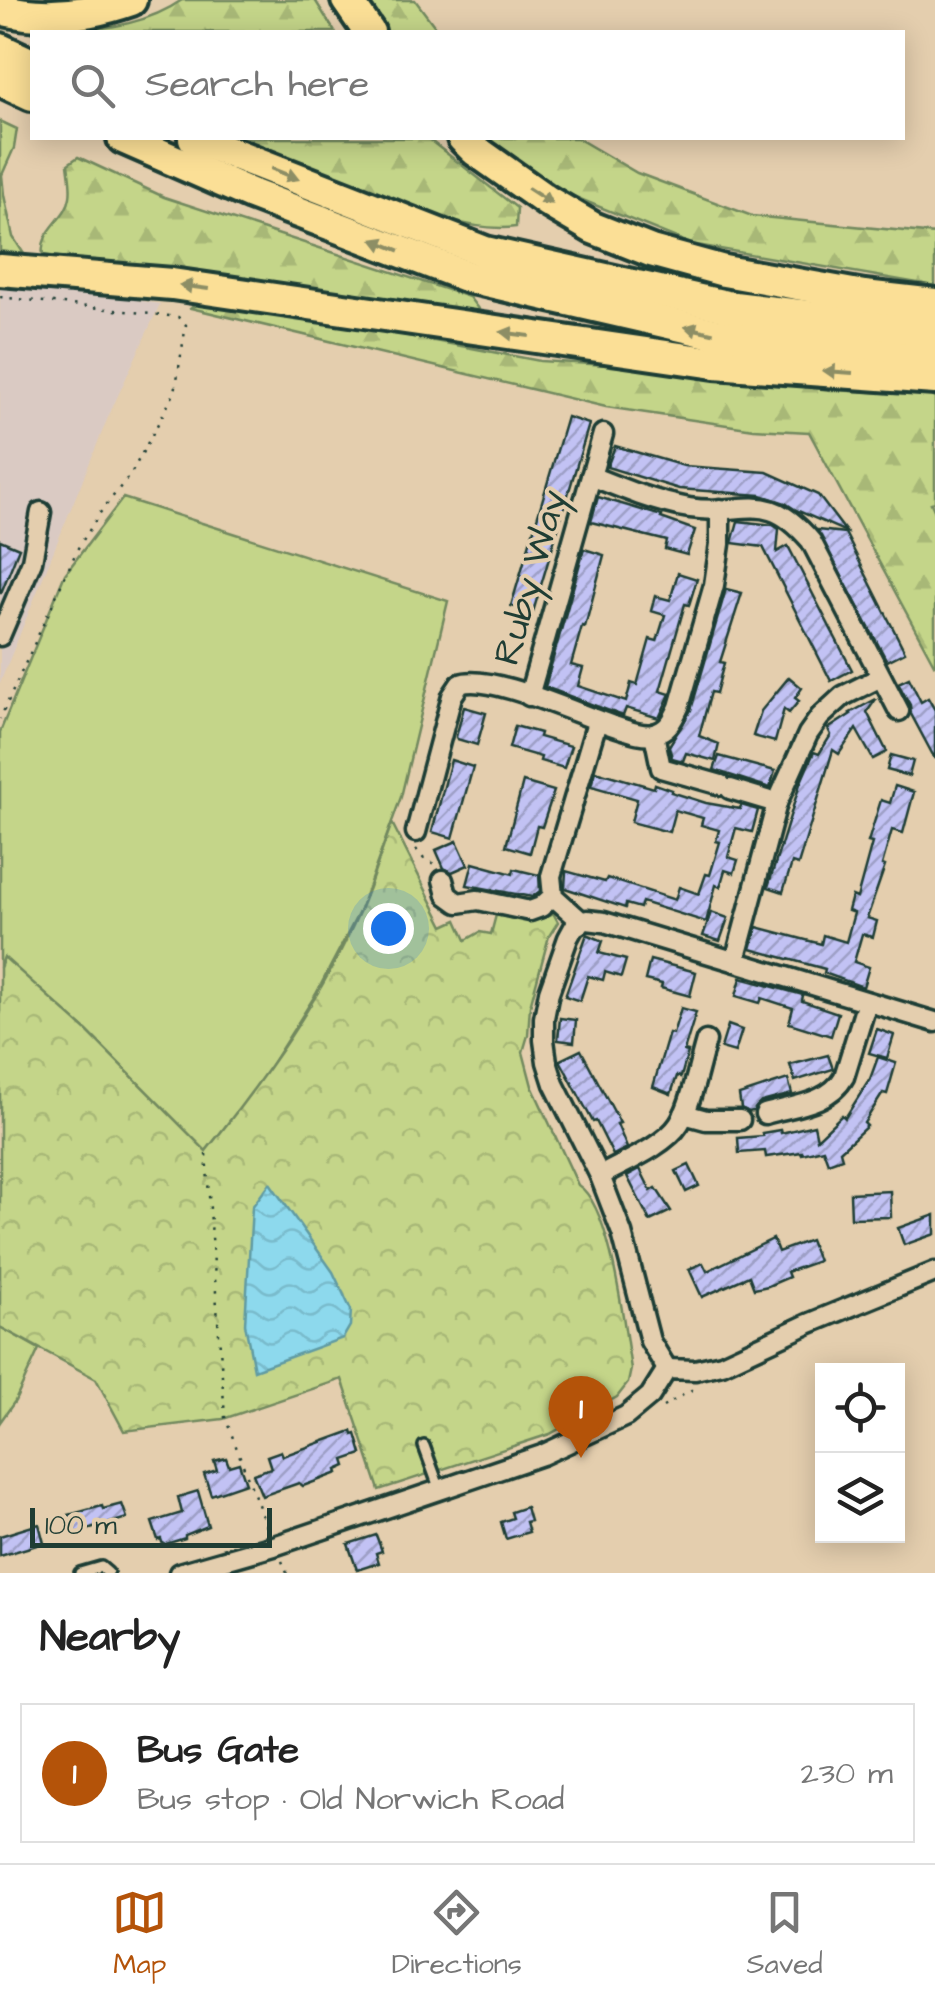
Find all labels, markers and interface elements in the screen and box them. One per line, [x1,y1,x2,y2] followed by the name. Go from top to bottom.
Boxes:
[30,30,905,140] search box
[65,58,120,113] icon: search
[145,59,369,111] text: Search here
[270,166,300,182] one-way arrow
[527,186,554,205] one-way arrow
[371,237,401,253] one-way arrow
[177,278,209,294] one-way arrow
[683,322,714,337] one-way arrow
[499,325,531,341] one-way arrow
[821,364,853,380] one-way arrow
[481,484,582,671] street label: Ruby Way
[363,903,414,954] your location
[815,1363,905,1543] map controls
[815,1363,905,1453] button: locate
[548,1376,614,1458] pin: 1
[815,1453,905,1543] button: layers
[30,1503,272,1548] scale bar
[45,1506,117,1545] text: 100 m
[40,1609,180,1667] text: Nearby
[137,1725,299,1777] text: Bus Gate
[72,1751,77,1796] text: 1
[801,1751,893,1796] text: 230 m
[137,1777,564,1822] text: Bus stop · Old Norwich Road
[112,1885,167,1984] tab: Map
[392,1885,522,1984] tab: Directions
[746,1885,823,1984] tab: Saved

